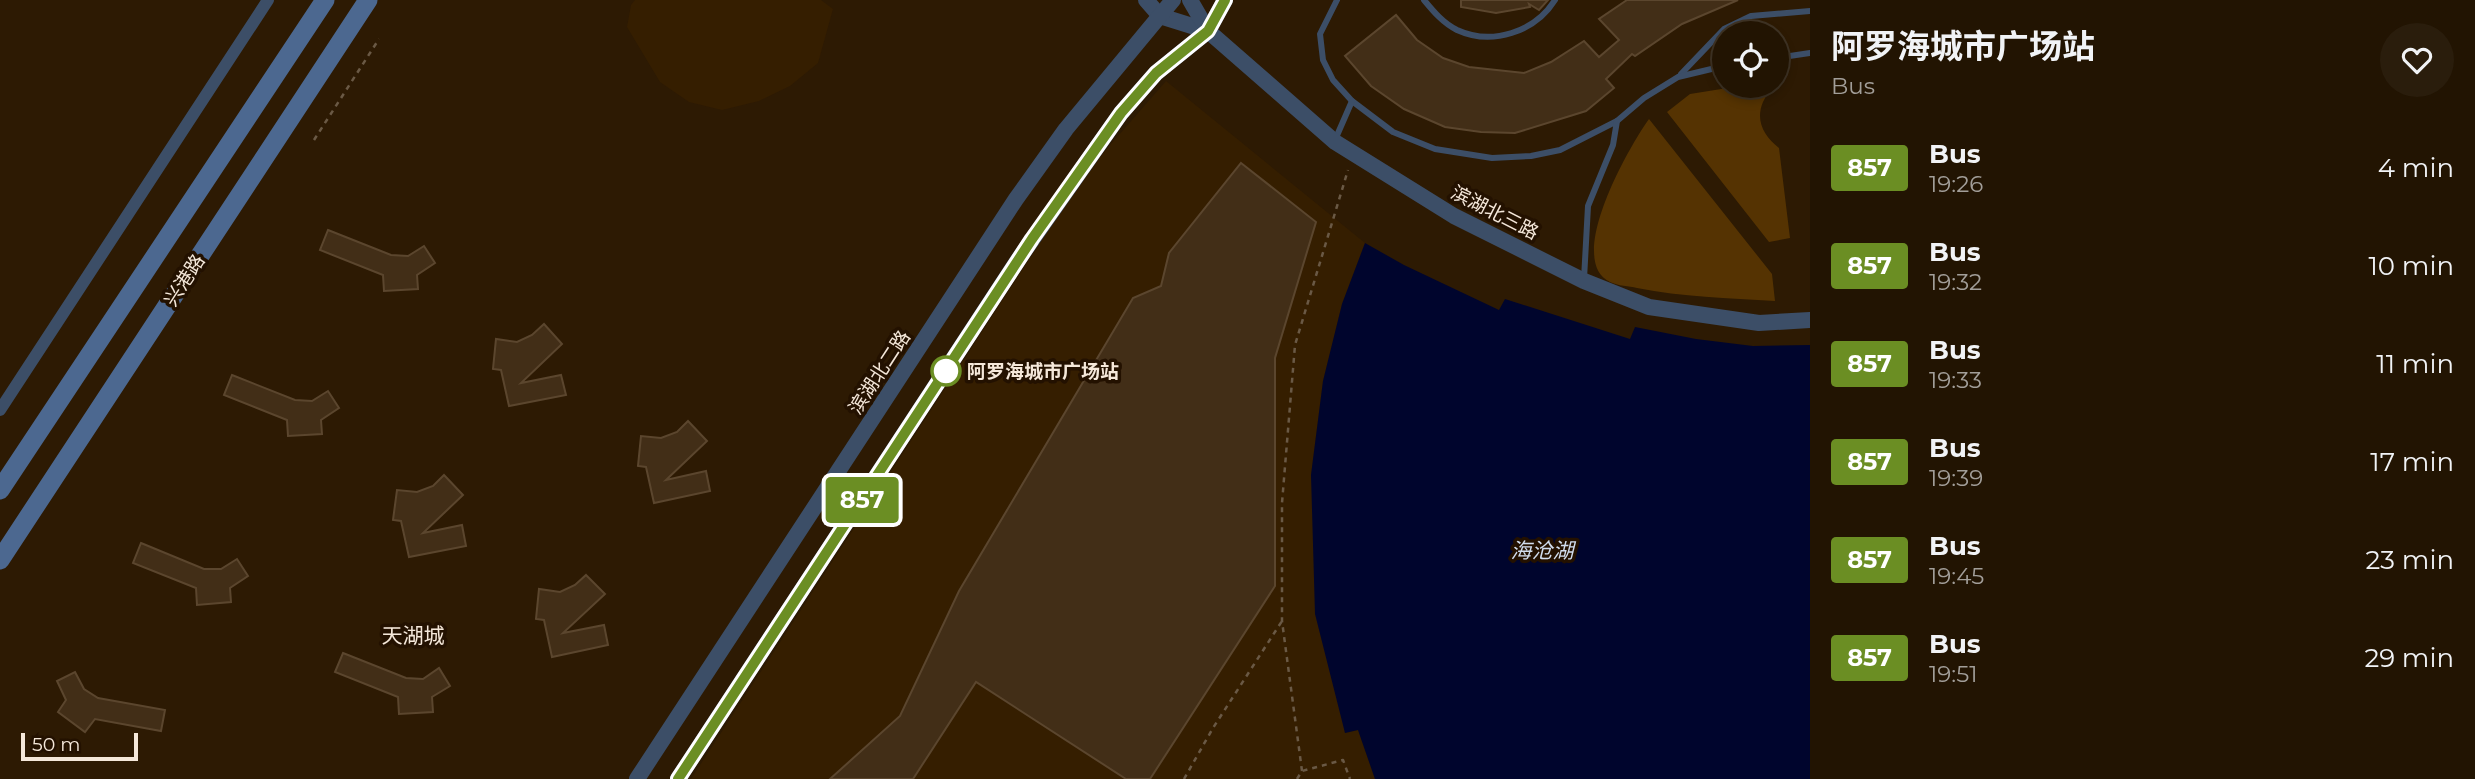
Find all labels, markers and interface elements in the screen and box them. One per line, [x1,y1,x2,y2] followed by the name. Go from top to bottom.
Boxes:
[1712,21,1789,98] map controls
[1712,21,1789,98] button: locate
[2380,23,2454,97] button: heart
[1831,26,2095,66] text: 阿罗海城市广场站
[1831,72,1875,100] text: Bus
[1929,138,1981,170] text: Bus
[2378,152,2454,184] text: 4 min
[1847,153,1892,182] text: 857
[1929,170,1983,198] text: 19:26
[1447,181,1542,244] street label: 滨湖北三路
[1929,236,1981,268] text: Bus
[159,250,210,310] street label: 兴港路
[2368,250,2454,282] text: 10 min
[1847,251,1892,280] text: 857
[1929,268,1982,296] text: 19:32
[844,326,915,418] street label: 滨湖北二路
[1929,334,1981,366] text: Bus
[2376,348,2454,380] text: 11 min
[1847,349,1892,378] text: 857
[931,356,961,386] marker: 阿罗海城市广场站
[967,360,1119,383] place label: 阿罗海城市广场站
[1929,366,1982,394] text: 19:33
[1929,432,1981,464] text: Bus
[2370,446,2454,478] text: 17 min
[1847,447,1892,476] text: 857
[1929,464,1983,492] text: 19:39
[822,477,902,523] line badge: 857
[840,485,884,514] text: 857
[1929,530,1981,562] text: Bus
[1511,538,1576,563] water label: 海沧湖
[2366,544,2454,576] text: 23 min
[1847,545,1892,574] text: 857
[1929,562,1984,590] text: 19:45
[382,623,445,648] district label: 天湖城
[1929,628,1981,660] text: Bus
[2364,642,2454,674] text: 29 min
[1847,643,1892,672] text: 857
[1929,660,1978,688] text: 19:51
[21,730,138,762] scale bar
[32,733,80,756] text: 50 m

